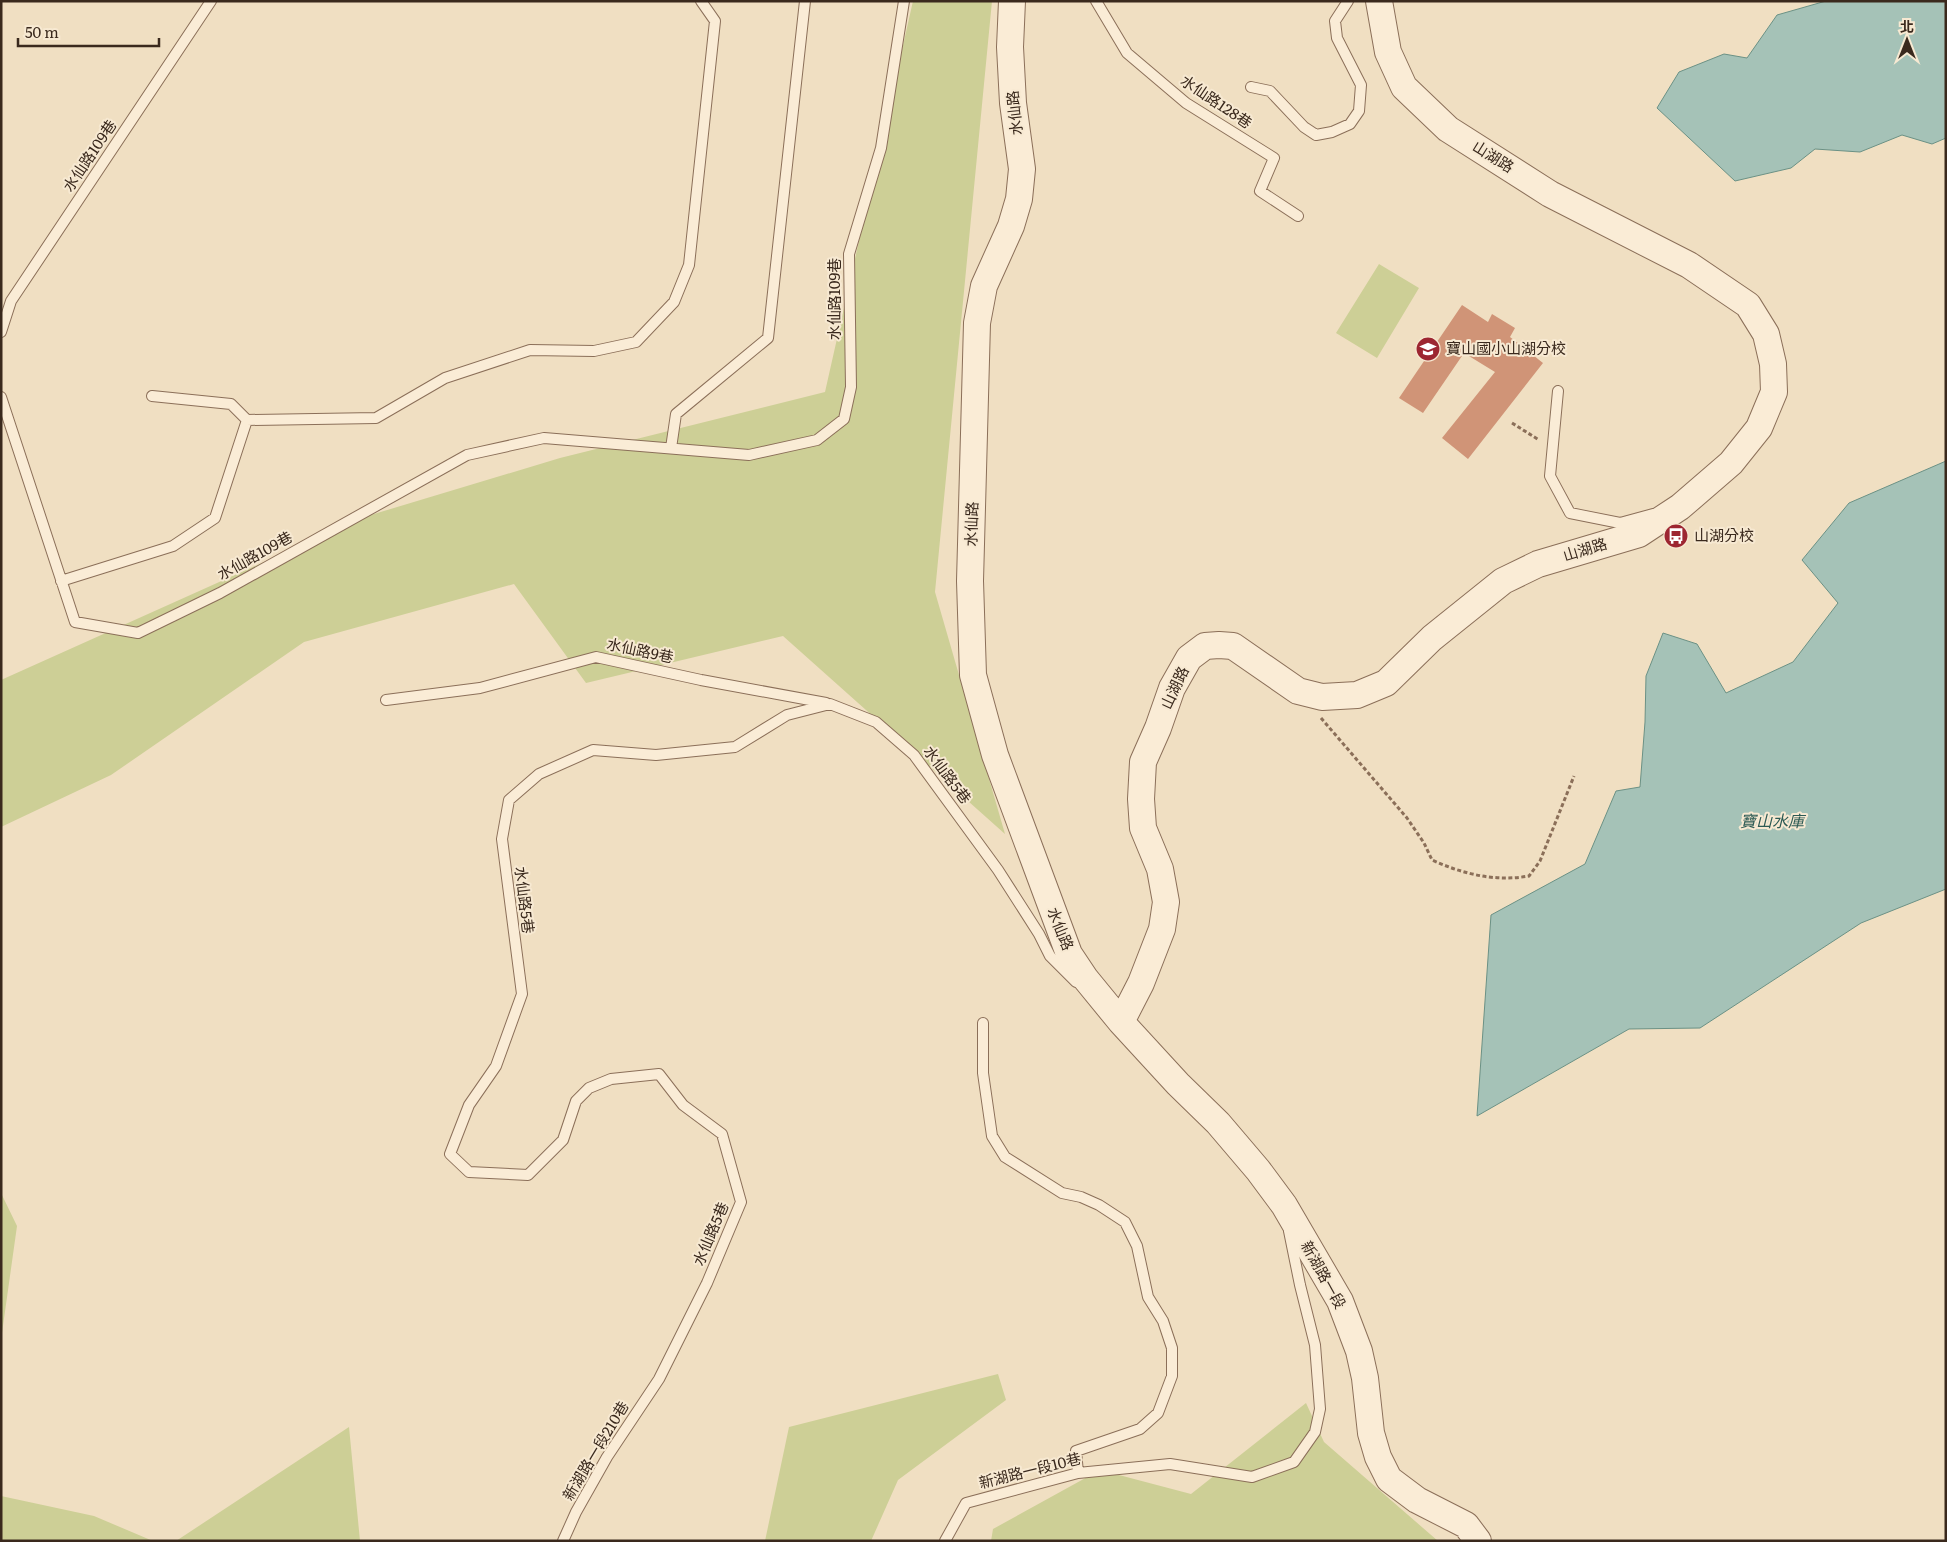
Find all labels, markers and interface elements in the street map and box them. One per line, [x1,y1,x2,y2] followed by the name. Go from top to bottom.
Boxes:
[18,15,159,47] scale bar
[1882,15,1932,65] north arrow
[1900,16,1914,36] text: 北
[25,20,59,43] text: 50 m
[1176,68,1257,133] street label: 水仙路128巷
[1000,90,1027,137] street label: 水仙路
[56,114,121,196] street label: 水仙路109巷
[1469,134,1519,177] street label: 山湖路
[822,258,845,340] street label: 水仙路109巷
[1415,336,1441,362] school or university icon: 寶山國小山湖分校
[1446,336,1566,359] place label: 寶山國小山湖分校
[958,501,983,547] street label: 水仙路
[1663,523,1689,549] bus stop icon: 山湖分校
[1694,523,1754,546] place label: 山湖分校
[213,525,296,585] street label: 水仙路109巷
[1560,531,1609,566] street label: 山湖路
[605,631,676,668] street label: 水仙路9巷
[1154,662,1194,713] street label: 山湖路
[919,740,978,808] street label: 水仙路5巷
[1740,808,1807,832] water label: 寶山水庫
[510,865,541,935] street label: 水仙路5巷
[1042,903,1080,954] street label: 水仙路
[686,1198,733,1269] street label: 水仙路5巷
[1296,1236,1353,1313] street label: 新湖路一段
[556,1396,634,1504] street label: 新湖路一段210巷
[976,1446,1083,1493] street label: 新湖路一段10巷

